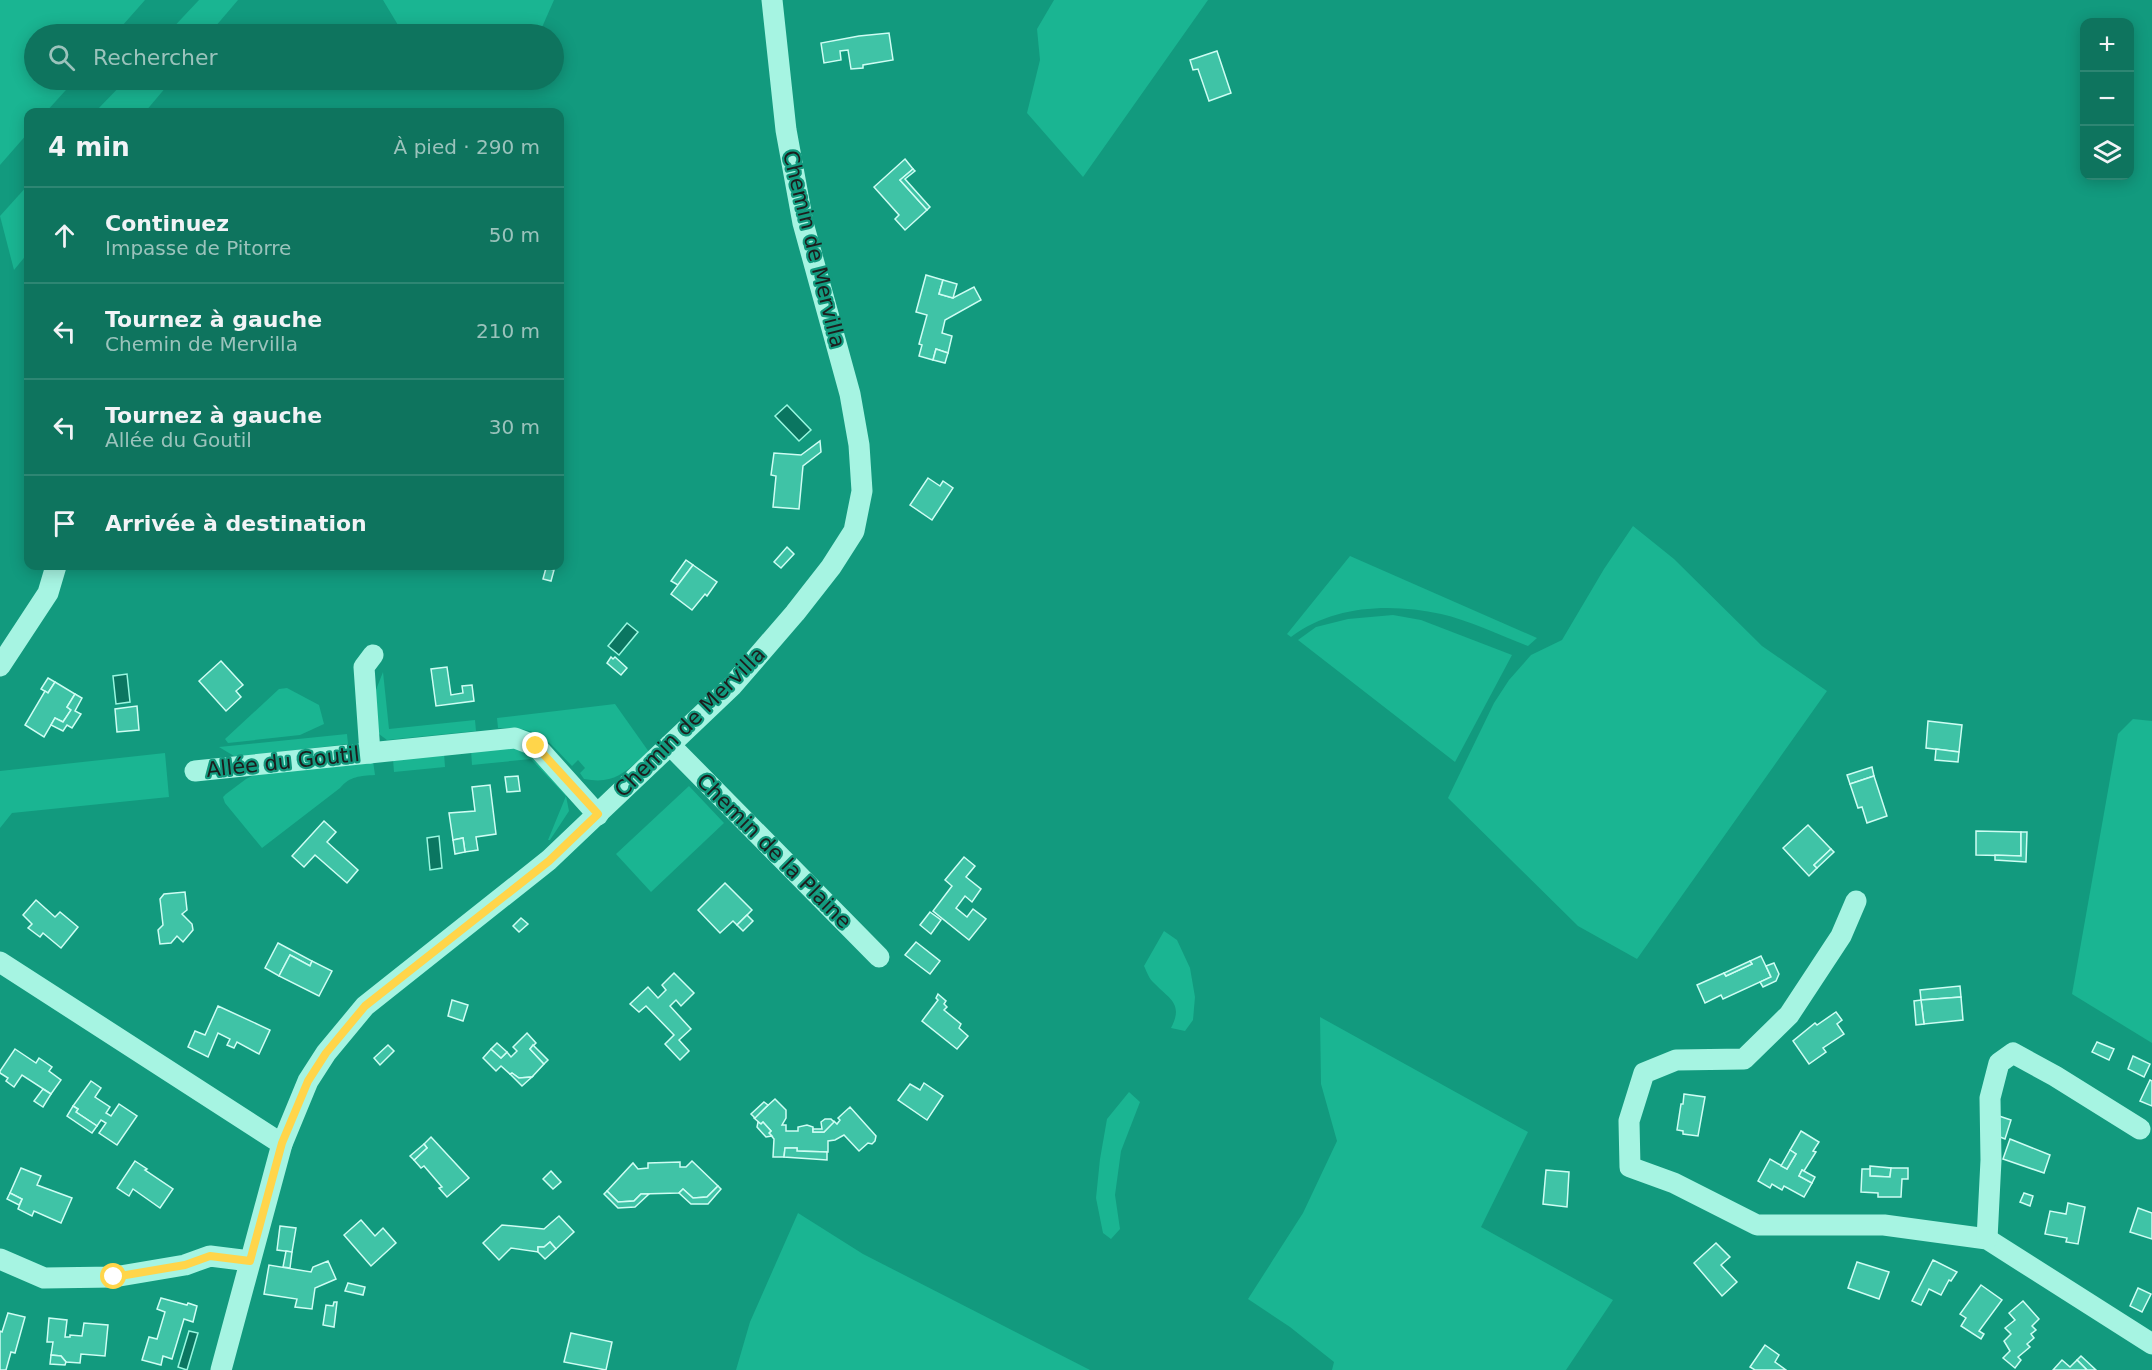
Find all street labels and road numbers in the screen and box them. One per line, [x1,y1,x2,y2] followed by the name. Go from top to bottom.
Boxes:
[778,148,850,350] street label: Chemin de Mervilla
[610,642,770,802] street label: Chemin de Mervilla
[205,742,361,782] street label: Allée du Goutil
[692,769,856,933] street label: Chemin de la Plaine

